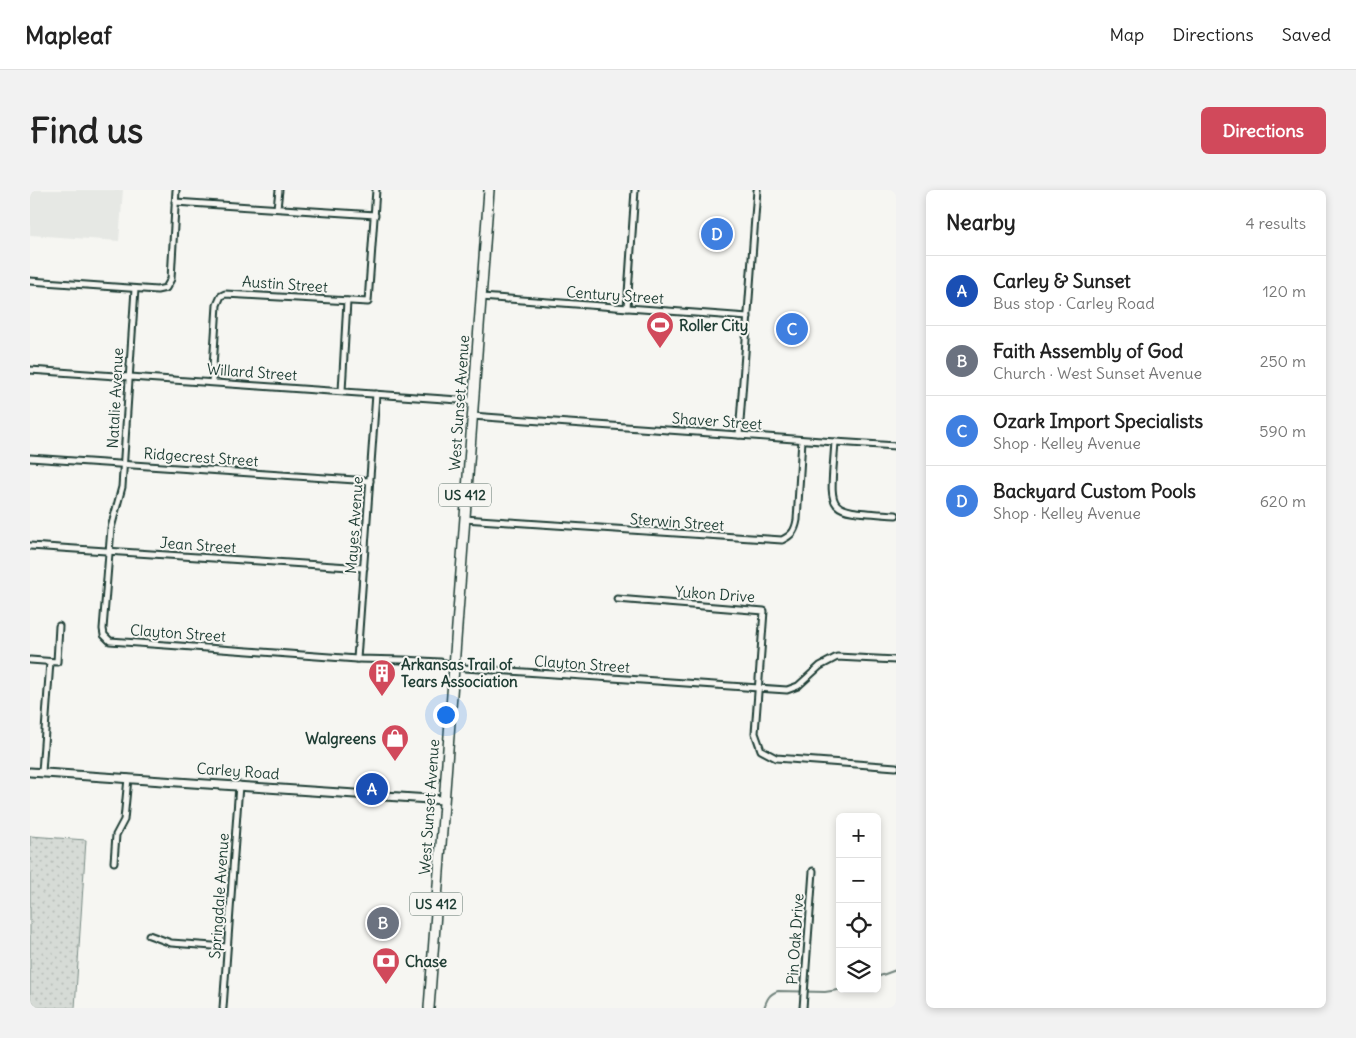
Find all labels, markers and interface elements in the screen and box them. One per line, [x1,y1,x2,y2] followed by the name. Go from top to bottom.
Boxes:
[25,20,112,50] text: Mapleaf
[1109,23,1144,46] text: Map
[1172,23,1254,46] text: Directions
[1282,23,1331,46] text: Saved
[1201,107,1326,154] button: Directions
[30,108,143,152] text: Find us
[946,209,1016,236] text: Nearby
[1245,213,1306,233] text: 4 results
[701,215,733,253] pin: D
[993,269,1131,293] text: Carley & Sunset
[241,272,329,296] street label: Austin Street
[957,281,967,301] text: A
[1263,281,1306,301] text: 120 m
[565,282,665,308] street label: Century Street
[993,293,1155,313] text: Bus stop · Carley Road
[645,310,675,349] sports icon: Roller City
[776,310,808,348] pin: C
[679,316,748,336] place label: Roller City
[445,334,473,472] street label: West Sunset Avenue
[993,339,1183,363] text: Faith Assembly of God
[103,347,127,449] street label: Natalie Avenue
[957,351,967,371] text: B
[1260,351,1306,371] text: 250 m
[206,359,298,385] street label: Willard Street
[993,363,1202,383] text: Church · West Sunset Avenue
[671,408,763,434] street label: Shaver Street
[993,409,1203,433] text: Ozark Import Specialists
[957,421,967,441] text: C
[1259,421,1306,441] text: 590 m
[993,433,1141,453] text: Shop · Kelley Avenue
[143,444,259,470] street label: Ridgecrest Street
[341,476,367,574] street label: Mayes Avenue
[993,479,1196,503] text: Backyard Custom Pools
[439,484,491,506] road number: US 412
[956,491,968,511] text: D
[1260,491,1306,511] text: 620 m
[993,503,1141,523] text: Shop · Kelley Avenue
[629,509,725,535] street label: Sterwin Street
[159,533,237,557] street label: Jean Street
[674,582,756,606] street label: Yukon Drive
[129,620,227,646] street label: Clayton Street
[533,651,631,677] street label: Clayton Street
[401,655,518,691] place label: Arkansas Trail of Tears Association
[367,658,397,697] building icon: Arkansas Trail of Tears Association
[433,702,459,728] your location
[380,723,410,762] shop icon: Walgreens
[305,729,376,749] place label: Walgreens
[415,738,443,876] street label: West Sunset Avenue
[196,759,280,783] street label: Carley Road
[356,770,388,808] pin: A
[836,813,881,993] map controls
[836,813,881,858] button: +
[205,832,233,960] street label: Springdale Avenue
[836,858,881,903] button: −
[410,892,462,916] road number: US 412
[782,893,808,985] street label: Pin Oak Drive
[836,903,881,948] button: locate
[367,904,399,942] pin: B
[371,946,401,985] bank icon: Chase
[836,948,881,993] button: layers
[405,952,447,971] place label: Chase

